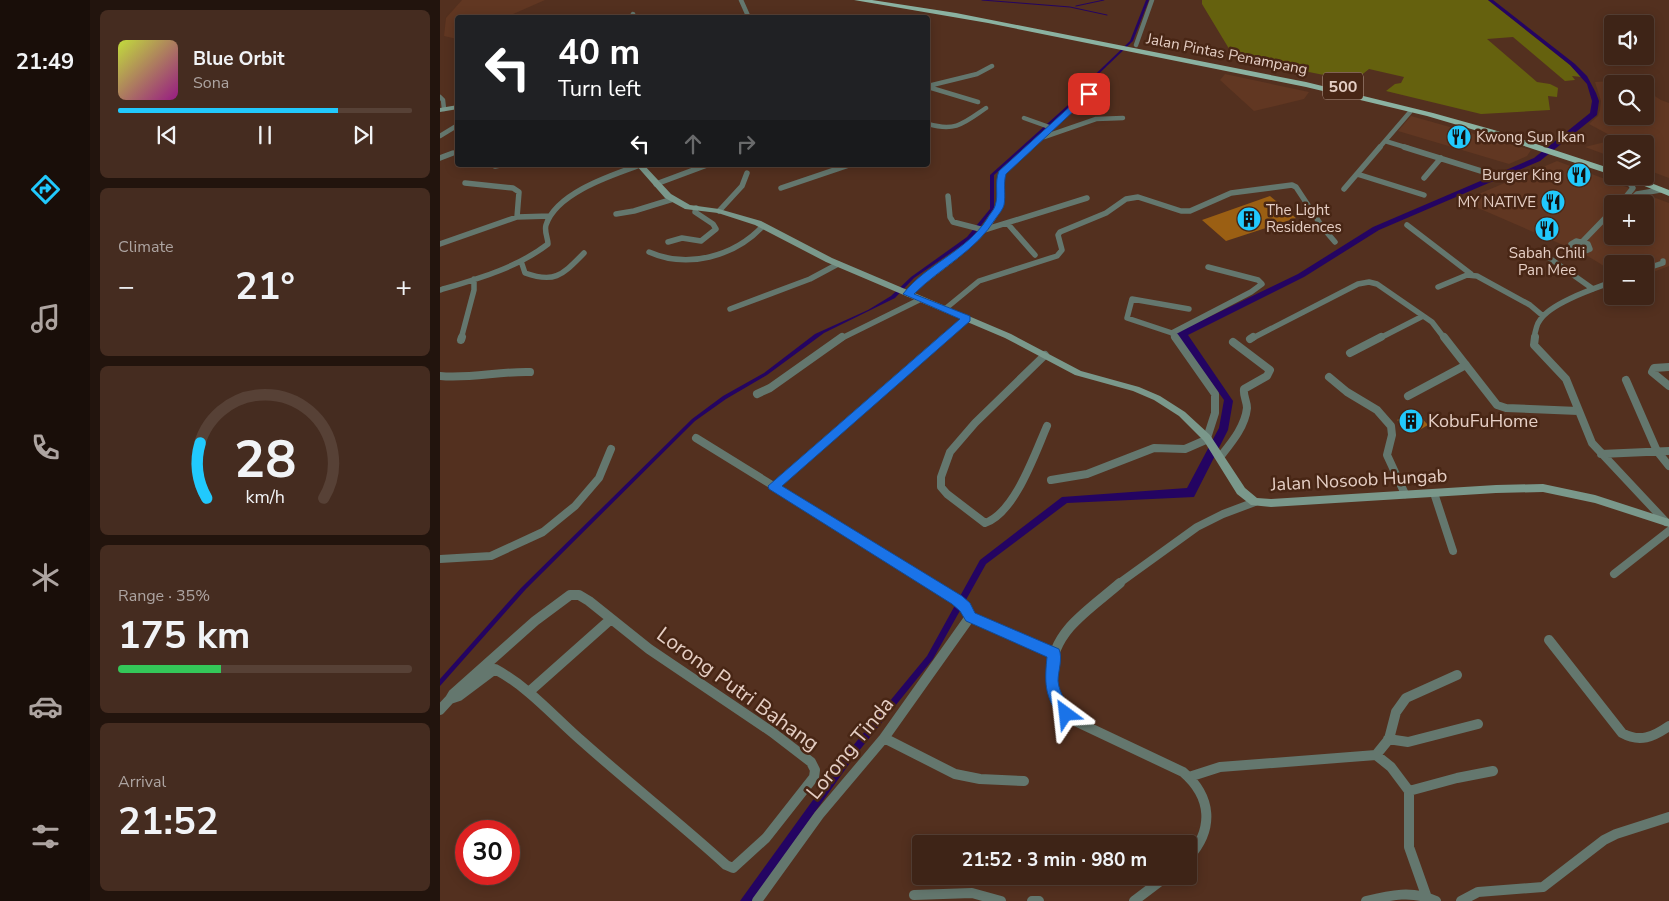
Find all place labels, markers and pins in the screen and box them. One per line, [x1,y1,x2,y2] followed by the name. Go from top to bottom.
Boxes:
[1068,73,1110,115] pin
[1446,124,1472,150] restaurant icon: Kwong Sup Ikan
[1476,127,1585,147] place label: Kwong Sup Ikan
[1566,162,1592,188] restaurant icon: Burger King
[1482,165,1562,185] place label: Burger King
[1540,189,1566,215] restaurant icon: MY NATIVE
[1458,192,1536,212] place label: MY NATIVE
[1266,200,1342,237] place label: The Light Residences
[1236,206,1262,232] building icon: The Light Residences
[1534,216,1560,242] restaurant icon: Sabah Chili Pan Mee
[1509,243,1585,280] place label: Sabah Chili Pan Mee
[1398,408,1424,434] building icon: KobuFuHome
[1428,409,1538,433] place label: KobuFuHome

